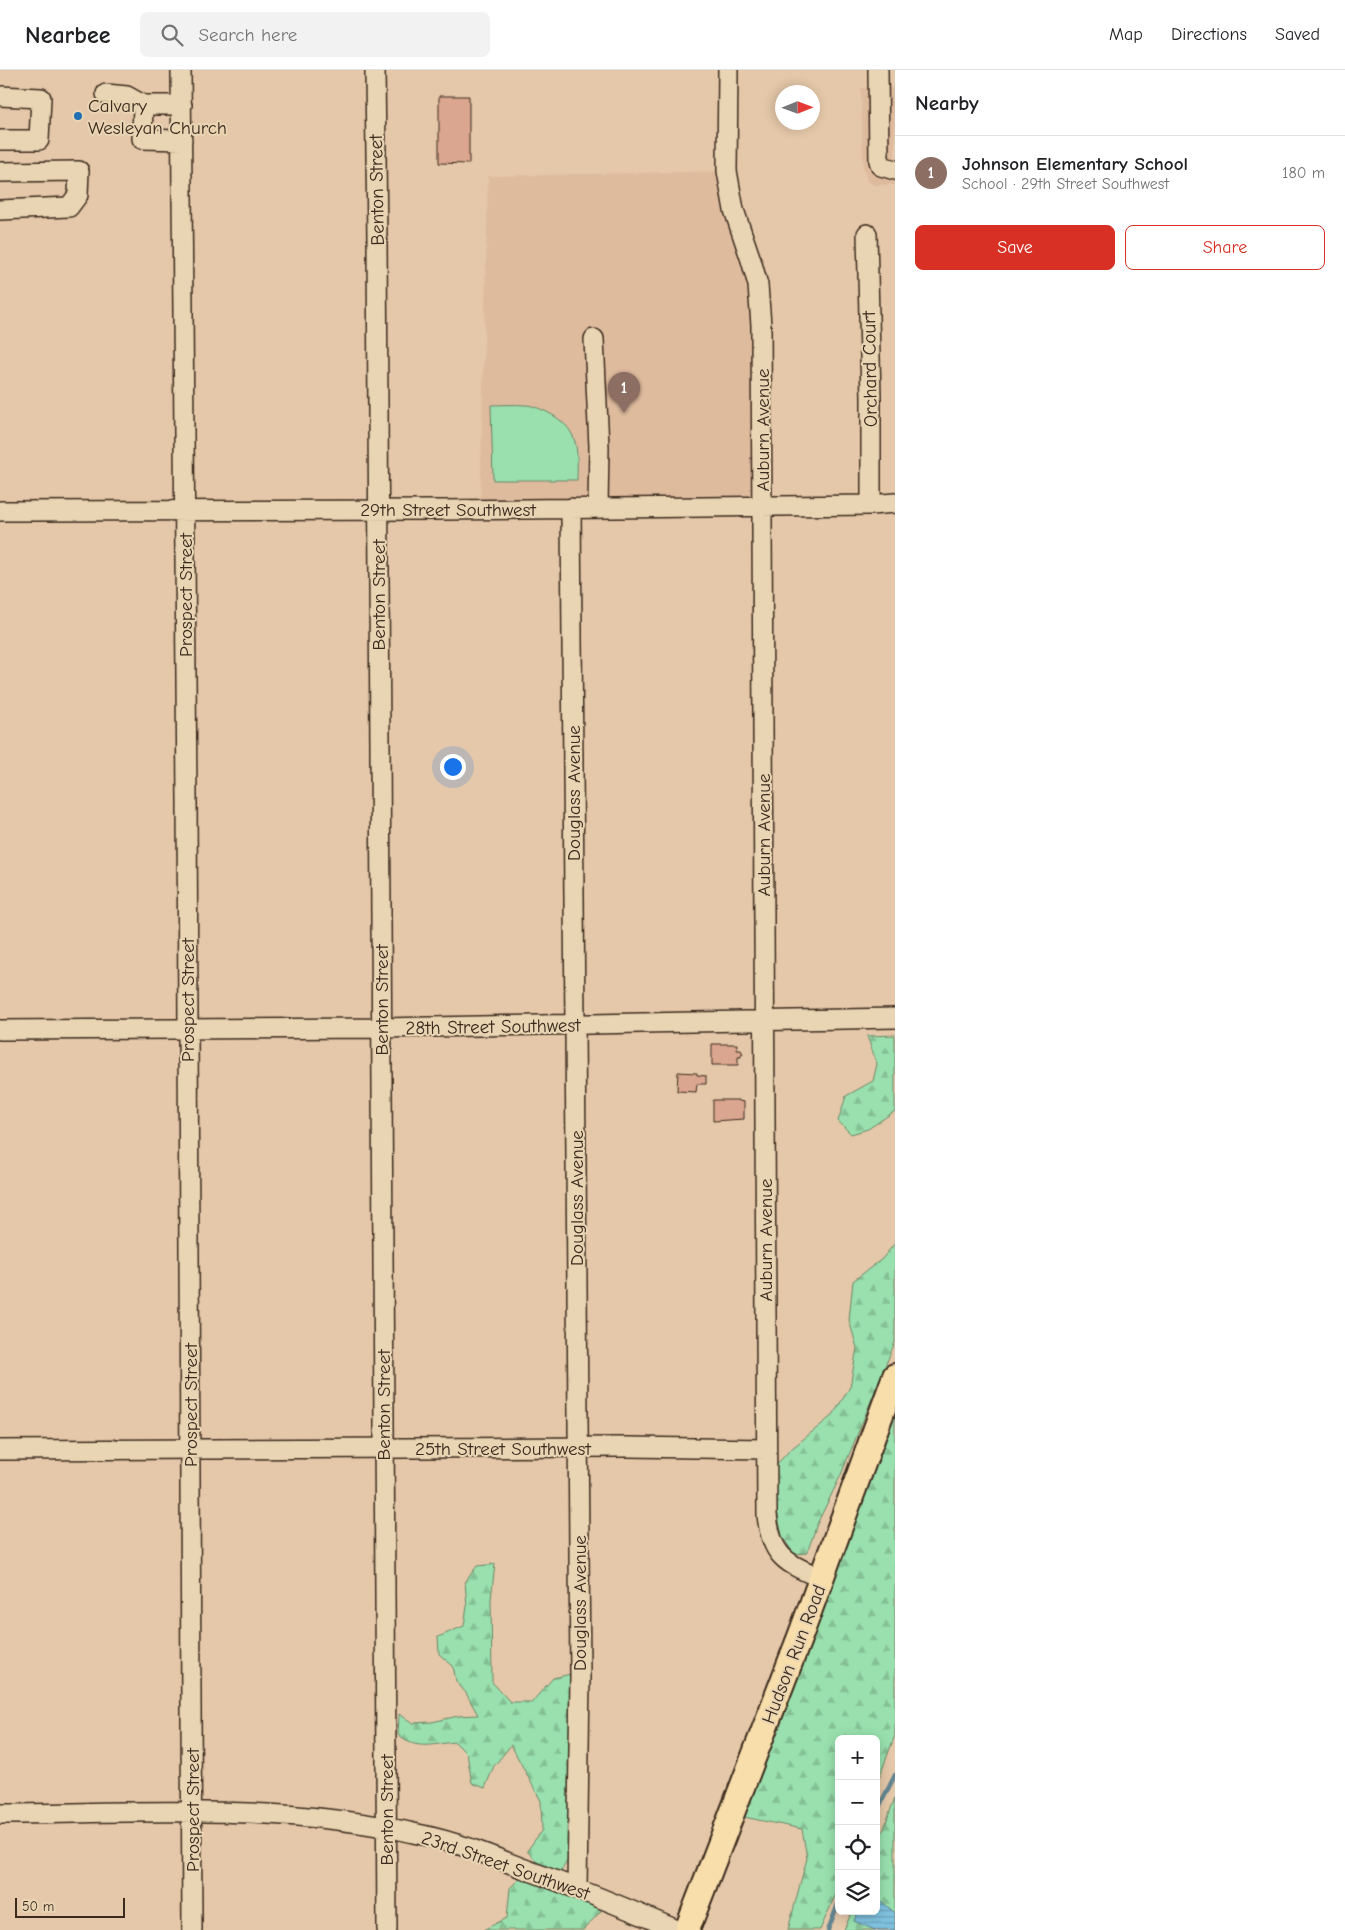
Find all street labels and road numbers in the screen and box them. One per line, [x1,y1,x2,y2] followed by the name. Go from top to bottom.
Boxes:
[365,134,389,246] street label: Benton Street
[858,310,882,427] street label: Orchard Court
[752,369,774,491] street label: Auburn Avenue
[360,499,536,521] street label: 29th Street Southwest
[175,533,197,657] street label: Prospect Street
[368,539,390,651] street label: Benton Street
[563,725,585,861] street label: Douglass Avenue
[753,774,775,896] street label: Auburn Avenue
[177,938,199,1062] street label: Prospect Street
[371,944,393,1056] street label: Benton Street
[405,1014,581,1040] street label: 28th Street Southwest
[566,1130,588,1266] street label: Douglass Avenue
[755,1179,777,1301] street label: Auburn Avenue
[180,1343,202,1467] street label: Prospect Street
[373,1349,395,1461] street label: Benton Street
[415,1438,591,1460] street label: 25th Street Southwest
[569,1535,591,1671] street label: Douglass Avenue
[757,1582,831,1727] street label: Hudson Run Road
[182,1748,204,1872] street label: Prospect Street
[376,1754,398,1866] street label: Benton Street
[419,1827,593,1905] street label: 23rd Street Southwest

